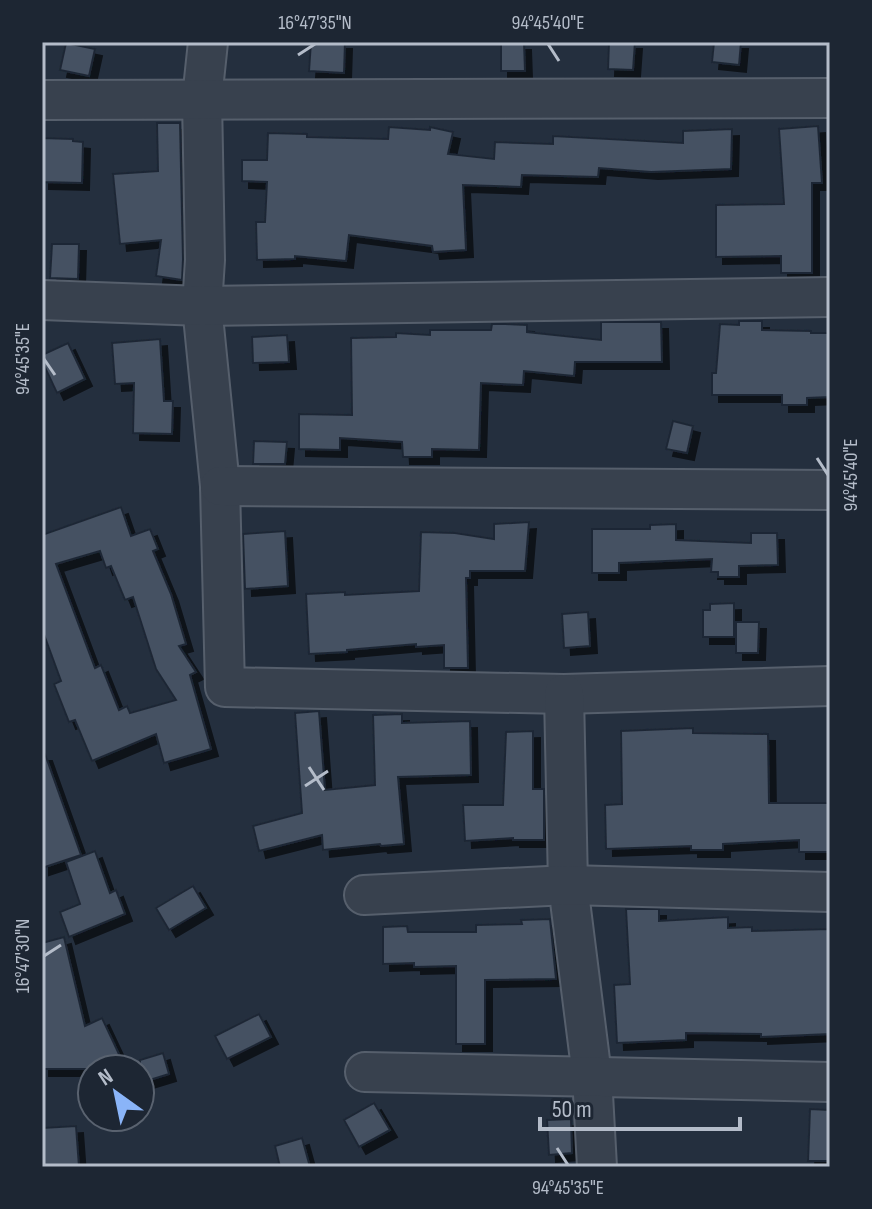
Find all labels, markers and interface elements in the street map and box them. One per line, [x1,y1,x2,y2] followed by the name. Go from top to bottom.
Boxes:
[278,11,352,35] text: 16°47'35"N
[512,11,584,35] text: 94°45'40"E
[11,323,35,395] text: 94°45'35"E
[839,439,863,511] text: 94°45'40"E
[11,919,35,993] text: 16°47'30"N
[76,1053,156,1133] north arrow
[94,1063,118,1092] text: N
[540,1081,740,1131] scale bar
[552,1095,592,1124] text: 50 m
[532,1176,604,1200] text: 94°45'35"E

